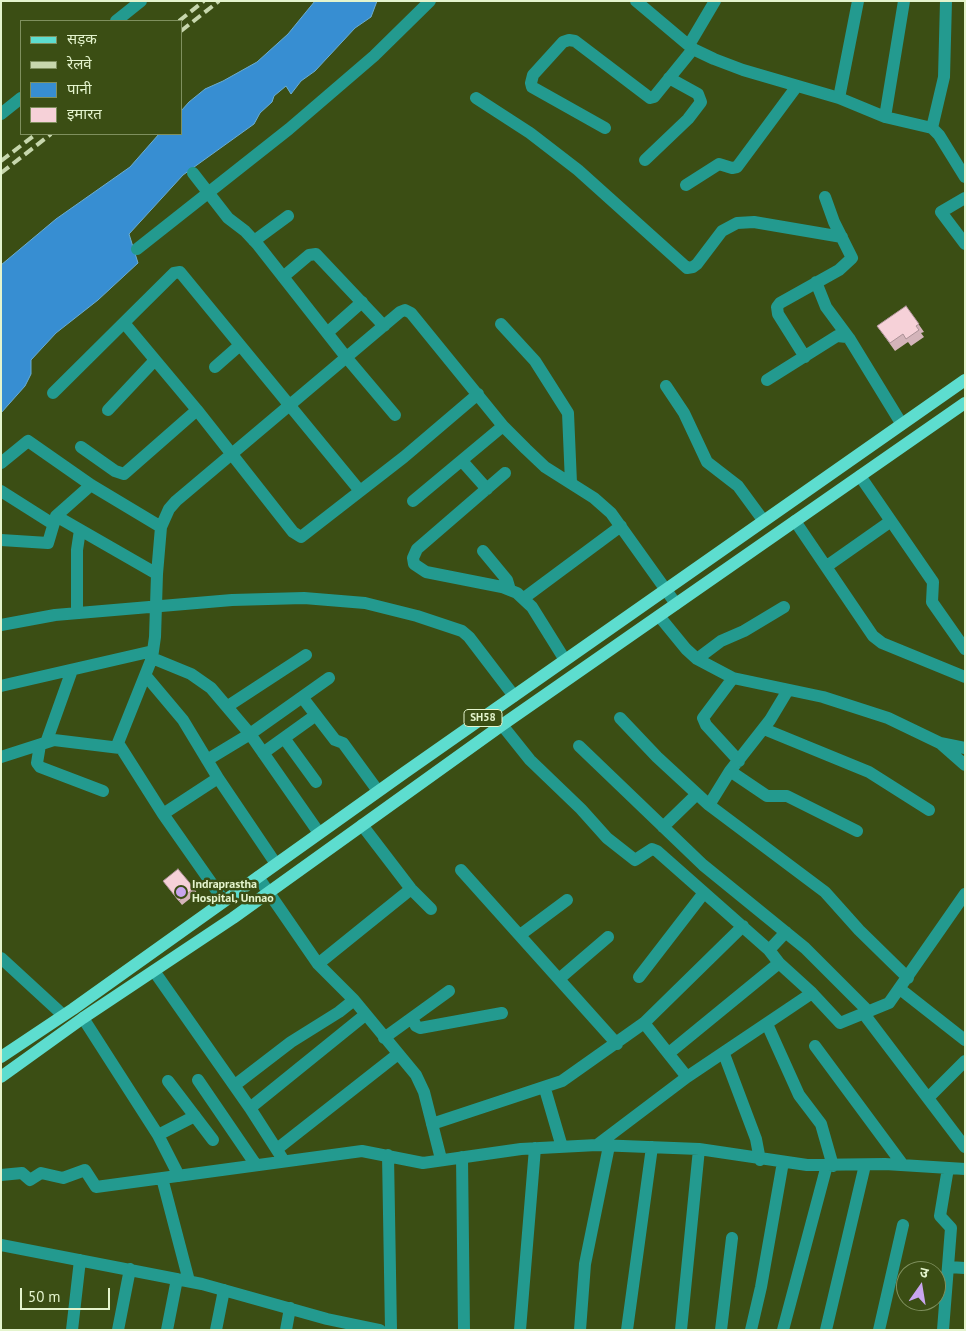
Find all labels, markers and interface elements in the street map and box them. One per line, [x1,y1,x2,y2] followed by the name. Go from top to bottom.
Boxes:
[20,20,182,135] legend
[67,29,97,48] text: सड़क
[67,54,92,73] text: रेलवे
[67,79,92,98] text: पानी
[67,104,102,123] text: इमारत
[464,710,502,726] road number: SH58
[192,878,274,906] place label: Indraprastha Hospital, Unnao
[174,885,188,899] marker: Indraprastha Hospital, Unnao
[896,1261,946,1311] north arrow
[918,1263,930,1282] text: उ
[22,1278,112,1310] scale bar
[28,1287,61,1306] text: 50 m

